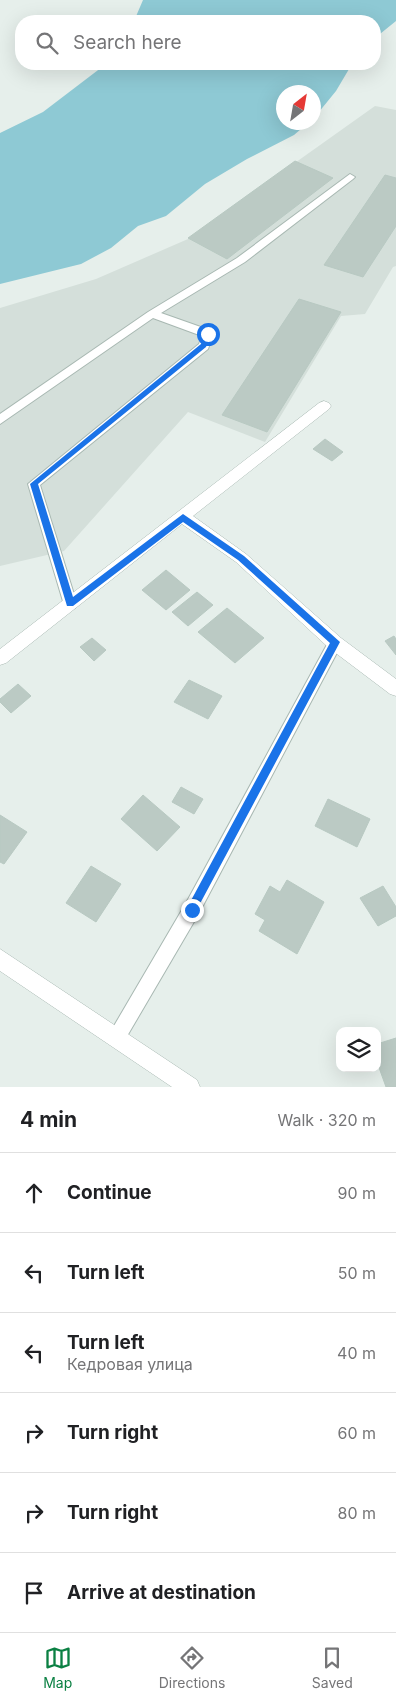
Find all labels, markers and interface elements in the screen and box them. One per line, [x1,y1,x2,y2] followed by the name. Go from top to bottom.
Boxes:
[15,15,381,70] search box
[33,29,61,57] icon: search
[73,31,182,54] text: Search here
[276,85,321,130] north arrow
[197,323,220,346] route start
[181,899,204,922] route end
[336,1027,381,1072] map controls
[336,1027,381,1072] button: layers
[20,1107,77,1132] text: 4 min
[278,1110,376,1130] text: Walk · 320 m
[20,1179,48,1207] icon: ahead
[67,1181,152,1204] text: Continue
[337,1183,376,1203] text: 90 m
[20,1259,48,1287] icon: left
[67,1261,145,1284] text: Turn left
[338,1263,376,1283] text: 50 m
[67,1331,145,1354] text: Turn left
[20,1339,48,1367] icon: left
[337,1343,376,1363] text: 40 m
[67,1354,193,1374] text: Кедровая улица
[20,1419,48,1447] icon: right
[67,1421,158,1444] text: Turn right
[337,1423,376,1443] text: 60 m
[20,1499,48,1527] icon: right
[67,1501,158,1524] text: Turn right
[337,1503,376,1523] text: 80 m
[20,1579,48,1607] icon: arrive
[67,1581,256,1604] text: Arrive at destination
[43,1644,72,1691] tab: Map
[159,1644,225,1691] tab: Directions
[312,1644,353,1691] tab: Saved

